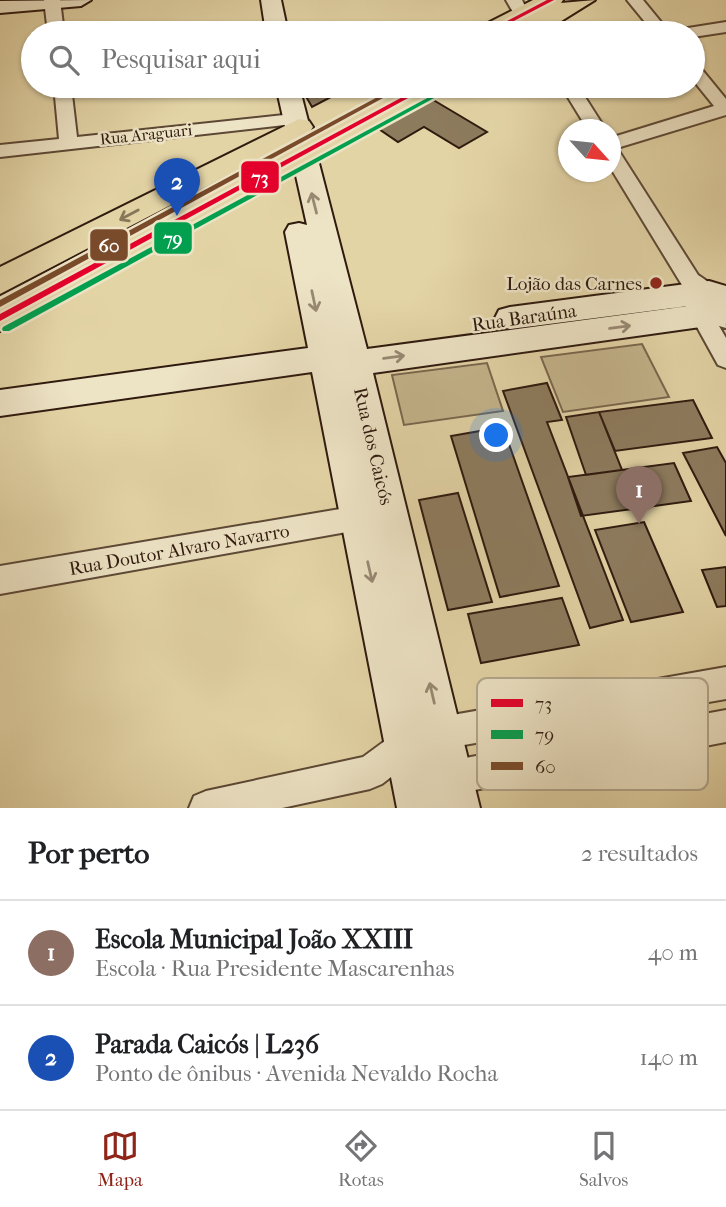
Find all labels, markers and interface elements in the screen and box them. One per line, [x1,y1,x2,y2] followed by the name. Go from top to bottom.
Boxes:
[21,21,705,98] search box
[45,41,83,79] icon: search
[101,44,261,75] text: Pesquisar aqui
[558,119,621,182] north arrow
[99,120,193,149] street label: Rua Araguari
[154,158,200,216] pin: 2
[240,160,280,194] line badge: 73
[251,167,268,189] text: 73
[307,192,320,215] one-way arrow
[119,208,140,222] one-way arrow
[153,221,193,255] line badge: 79
[89,228,129,262] line badge: 60
[162,228,183,250] text: 79
[99,235,119,257] text: 60
[506,273,642,295] place label: Lojão das Carnes
[648,275,664,291] marker: Lojão das Carnes
[309,290,322,312] one-way arrow
[470,300,578,336] street label: Rua Baraúna
[608,320,630,333] one-way arrow
[382,351,405,364] one-way arrow
[349,385,397,507] street label: Rua dos Caicós
[479,418,513,452] your location
[616,466,662,524] pin: 1
[67,520,292,580] street label: Rua Doutor Alvaro Navarro
[364,560,377,583] one-way arrow
[477,678,708,790] legend
[425,683,438,705] one-way arrow
[535,693,552,715] text: 73
[535,724,554,746] text: 79
[535,756,556,778] text: 60
[28,836,150,871] text: Por perto
[581,840,698,867] text: 2 resultados
[95,924,413,955] text: Escola Municipal João XXIII
[47,939,55,966] text: 1
[648,939,698,966] text: 40 m
[95,955,455,982] text: Escola · Rua Presidente Mascarenhas
[95,1029,319,1060] text: Parada Caicós | L236
[45,1044,57,1071] text: 2
[639,1044,698,1071] text: 140 m
[95,1060,498,1087] text: Ponto de ônibus · Avenida Nevaldo Rocha
[98,1127,143,1191] tab: Mapa
[338,1127,384,1191] tab: Rotas
[579,1127,628,1191] tab: Salvos

